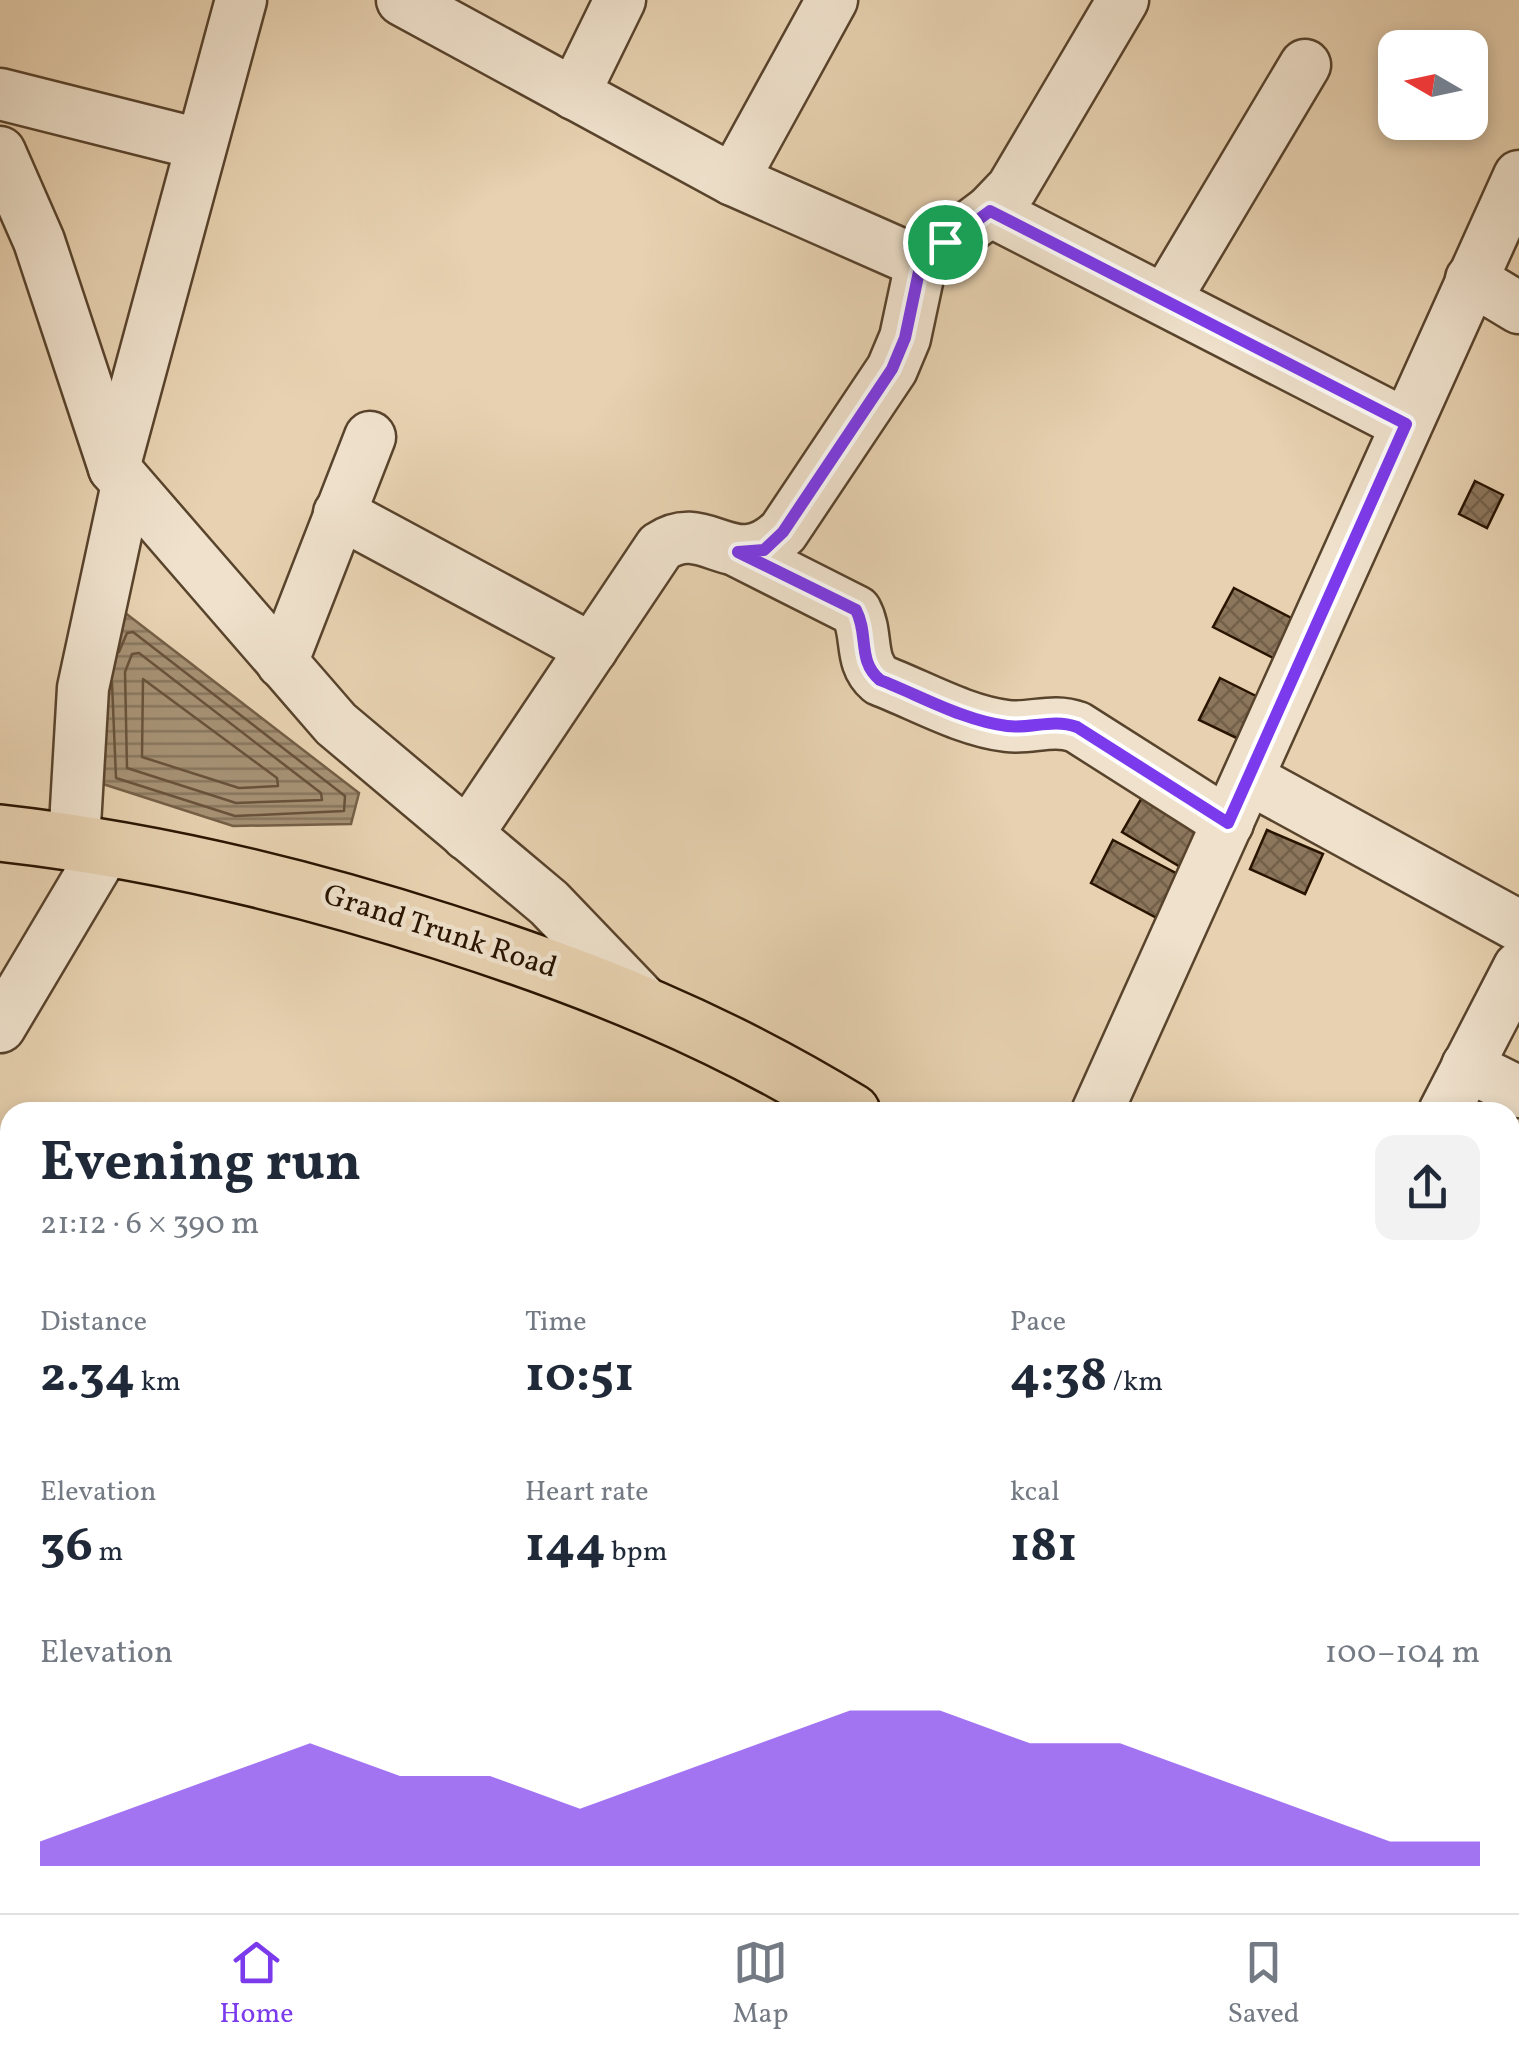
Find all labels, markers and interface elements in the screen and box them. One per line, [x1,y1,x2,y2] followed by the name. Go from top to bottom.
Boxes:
[1378,30,1488,140] north arrow
[1378,30,1488,140] map controls
[903,200,988,285] pin
[918,215,973,270] icon: arrive
[318,874,562,990] street label: Grand Trunk Road
[40,1127,361,1203] text: Evening run
[1375,1135,1480,1240] button: share
[40,1203,259,1247] text: 21:12 · 6 × 390 m
[40,1303,147,1342] text: Distance
[525,1303,586,1342] text: Time
[1010,1303,1066,1342] text: Pace
[40,1342,135,1412] text: 2.34
[525,1342,634,1412] text: 10:51
[1010,1342,1107,1412] text: 4:38
[135,1363,181,1402] text: km
[1107,1363,1163,1402] text: /km
[40,1473,156,1512] text: Elevation
[525,1473,649,1512] text: Heart rate
[1010,1473,1060,1512] text: kcal
[40,1512,93,1582] text: 36
[525,1512,606,1582] text: 144
[1010,1512,1077,1582] text: 181
[93,1533,123,1572] text: m
[606,1533,667,1572] text: bpm
[40,1632,173,1676] text: Elevation
[1325,1632,1480,1676] text: 100–104 m
[219,1935,294,2034] tab: Home
[732,1935,788,2034] tab: Map
[1227,1935,1300,2034] tab: Saved

